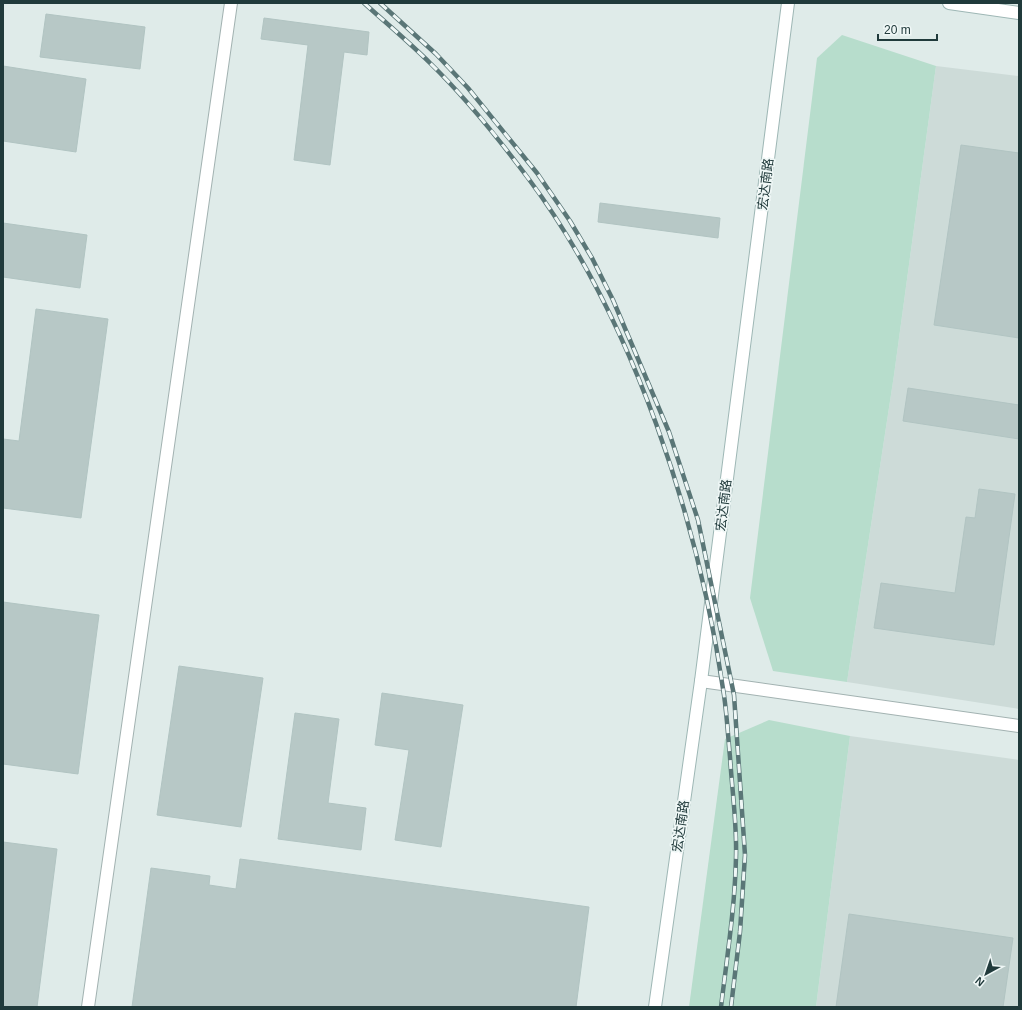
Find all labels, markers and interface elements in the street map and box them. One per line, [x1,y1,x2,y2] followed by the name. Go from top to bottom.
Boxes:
[878,16,937,42] scale bar
[884,23,911,37] text: 20 m
[755,157,776,211] street label: 宏达南路
[713,478,734,532] street label: 宏达南路
[669,799,692,853] street label: 宏达南路
[966,954,1006,994] north arrow
[973,974,986,989] text: N

